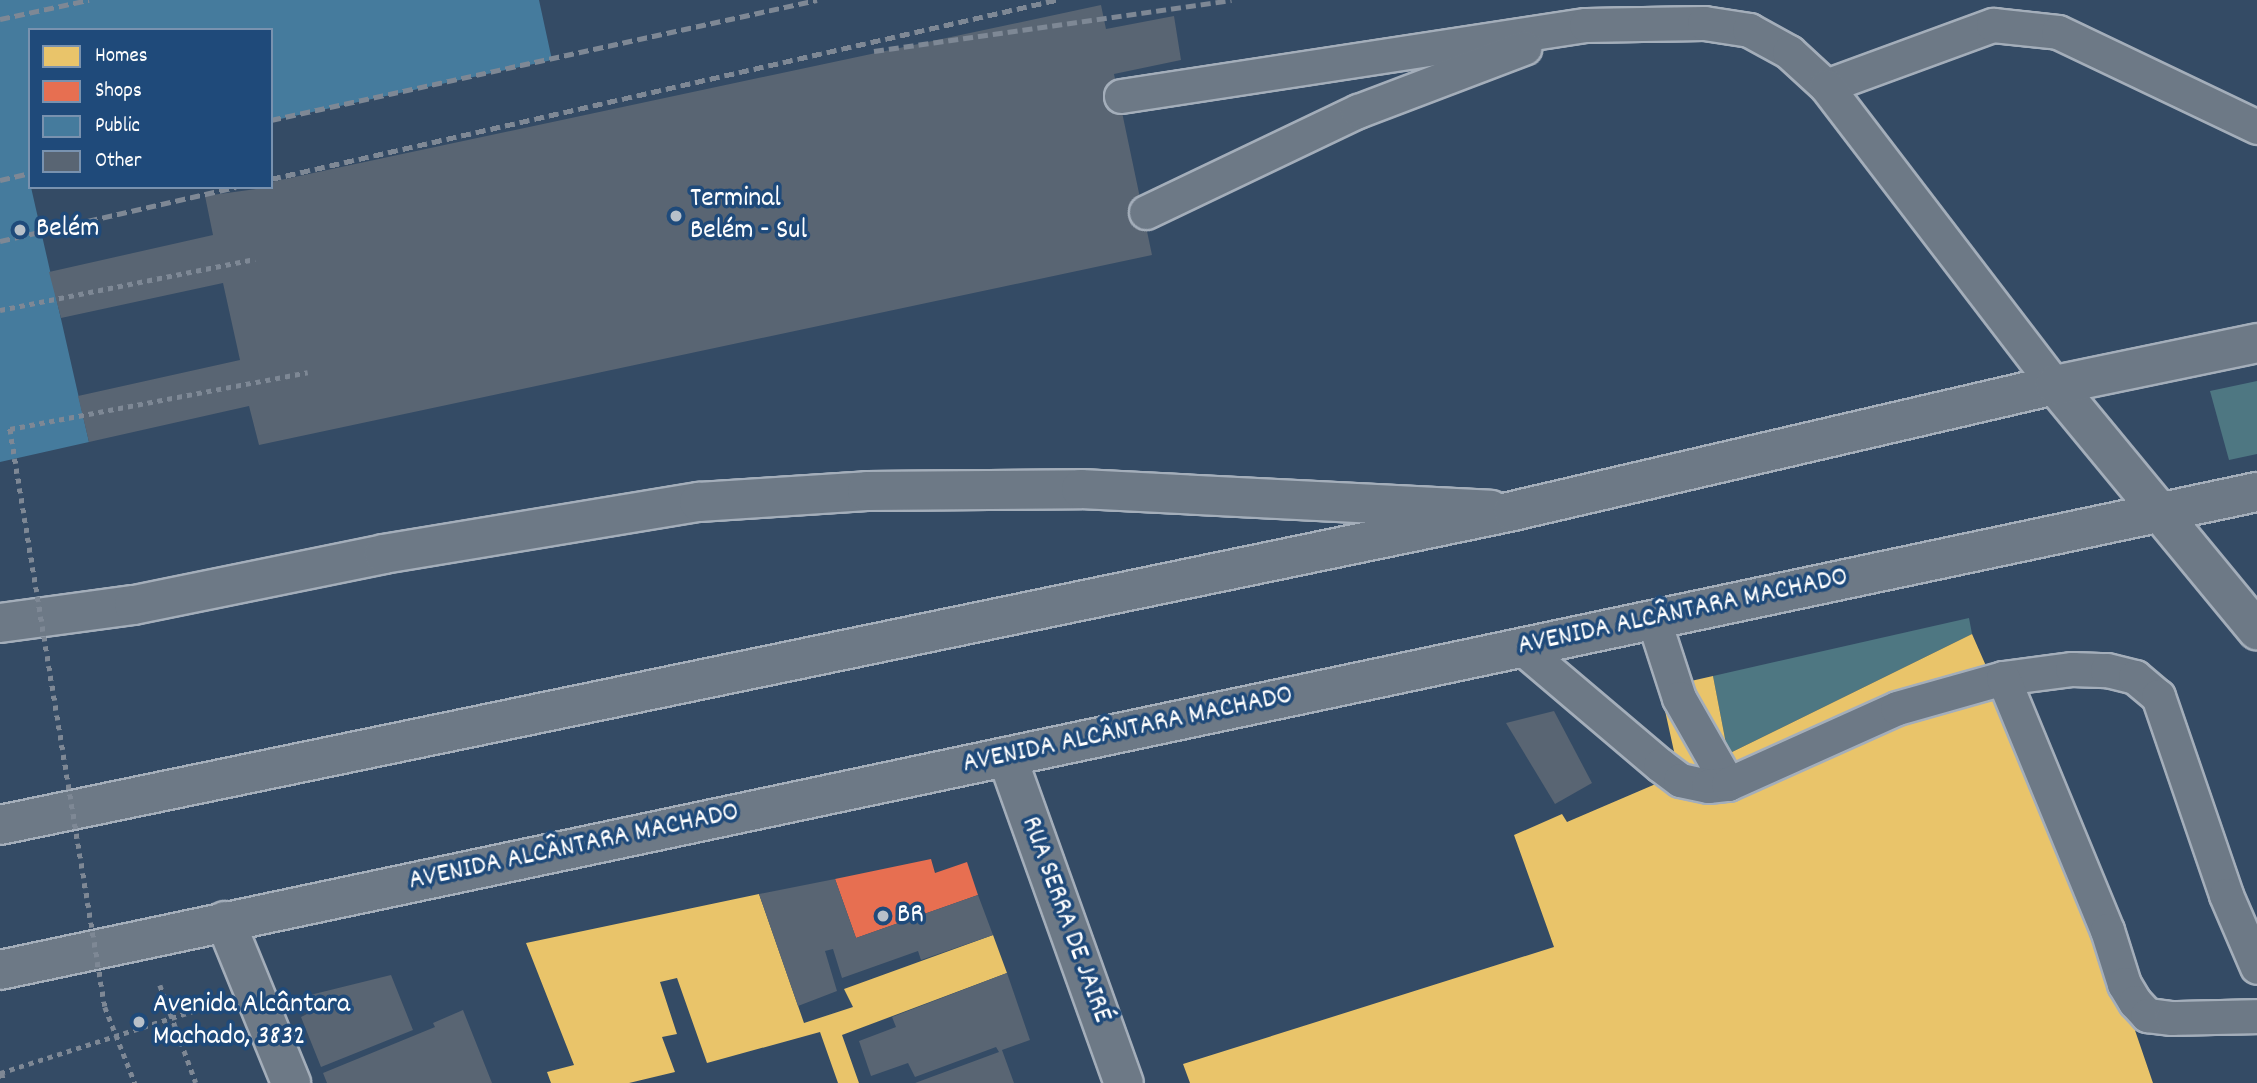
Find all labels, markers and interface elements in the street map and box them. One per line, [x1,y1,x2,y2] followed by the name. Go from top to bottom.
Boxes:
[28,28,273,189] legend
[95,42,148,72] text: Homes
[95,77,142,107] text: Shops
[95,112,140,142] text: Public
[95,147,141,177] text: Other
[690,183,807,249] place label: Terminal Belém - Sul
[668,208,684,224] marker: Terminal Belém - Sul
[36,213,100,247] place label: Belém
[10,220,30,240] marker: Belém
[1515,562,1851,664] street label: AVENIDA ALCÂNTARA MACHADO
[960,680,1296,782] street label: AVENIDA ALCÂNTARA MACHADO
[406,797,742,899] street label: AVENIDA ALCÂNTARA MACHADO
[1012,812,1118,1028] street label: RUA SERRA DE JAIRÉ
[897,899,924,933] place label: BR
[875,908,891,924] marker: BR
[153,989,350,1055] place label: Avenida Alcântara Machado, 3832
[131,1014,147,1030] marker: Avenida Alcântara Machado, 3832

